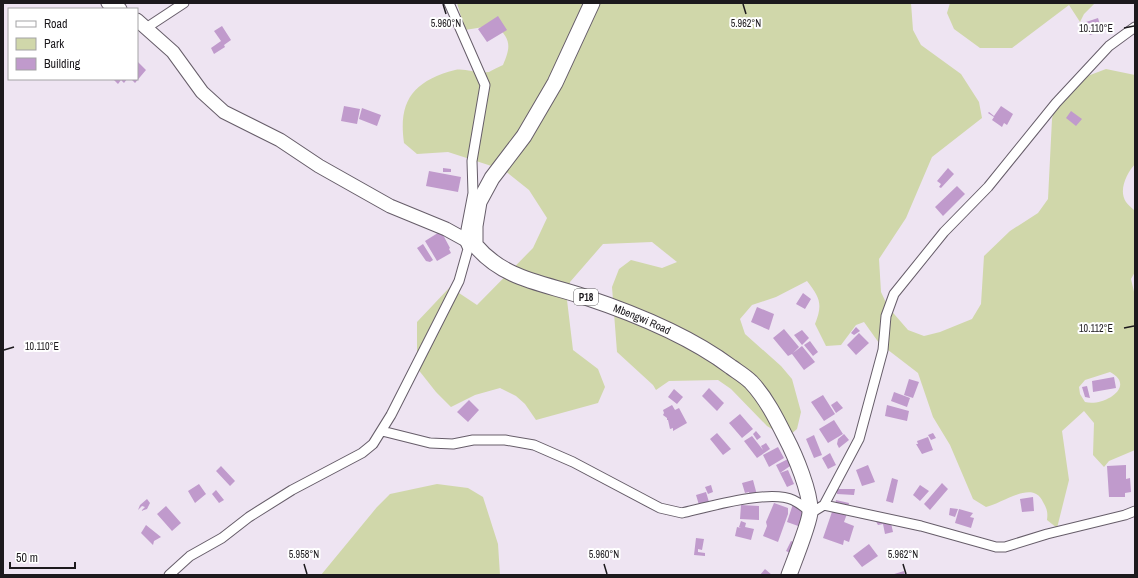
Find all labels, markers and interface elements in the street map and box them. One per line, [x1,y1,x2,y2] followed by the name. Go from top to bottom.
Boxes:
[8,8,138,80] legend
[44,16,68,32] text: Road
[431,17,461,30] text: 5.960°N
[731,17,761,30] text: 5.962°N
[1079,22,1113,35] text: 10.110°E
[44,36,64,52] text: Park
[44,56,81,72] text: Building
[574,289,598,305] road number: P18
[611,301,673,337] street label: Mbengwi Road
[1079,322,1113,335] text: 10.112°E
[25,340,59,353] text: 10.110°E
[10,544,75,570] scale bar
[289,548,319,561] text: 5.958°N
[589,548,619,561] text: 5.960°N
[888,548,918,561] text: 5.962°N
[16,550,38,566] text: 50 m

